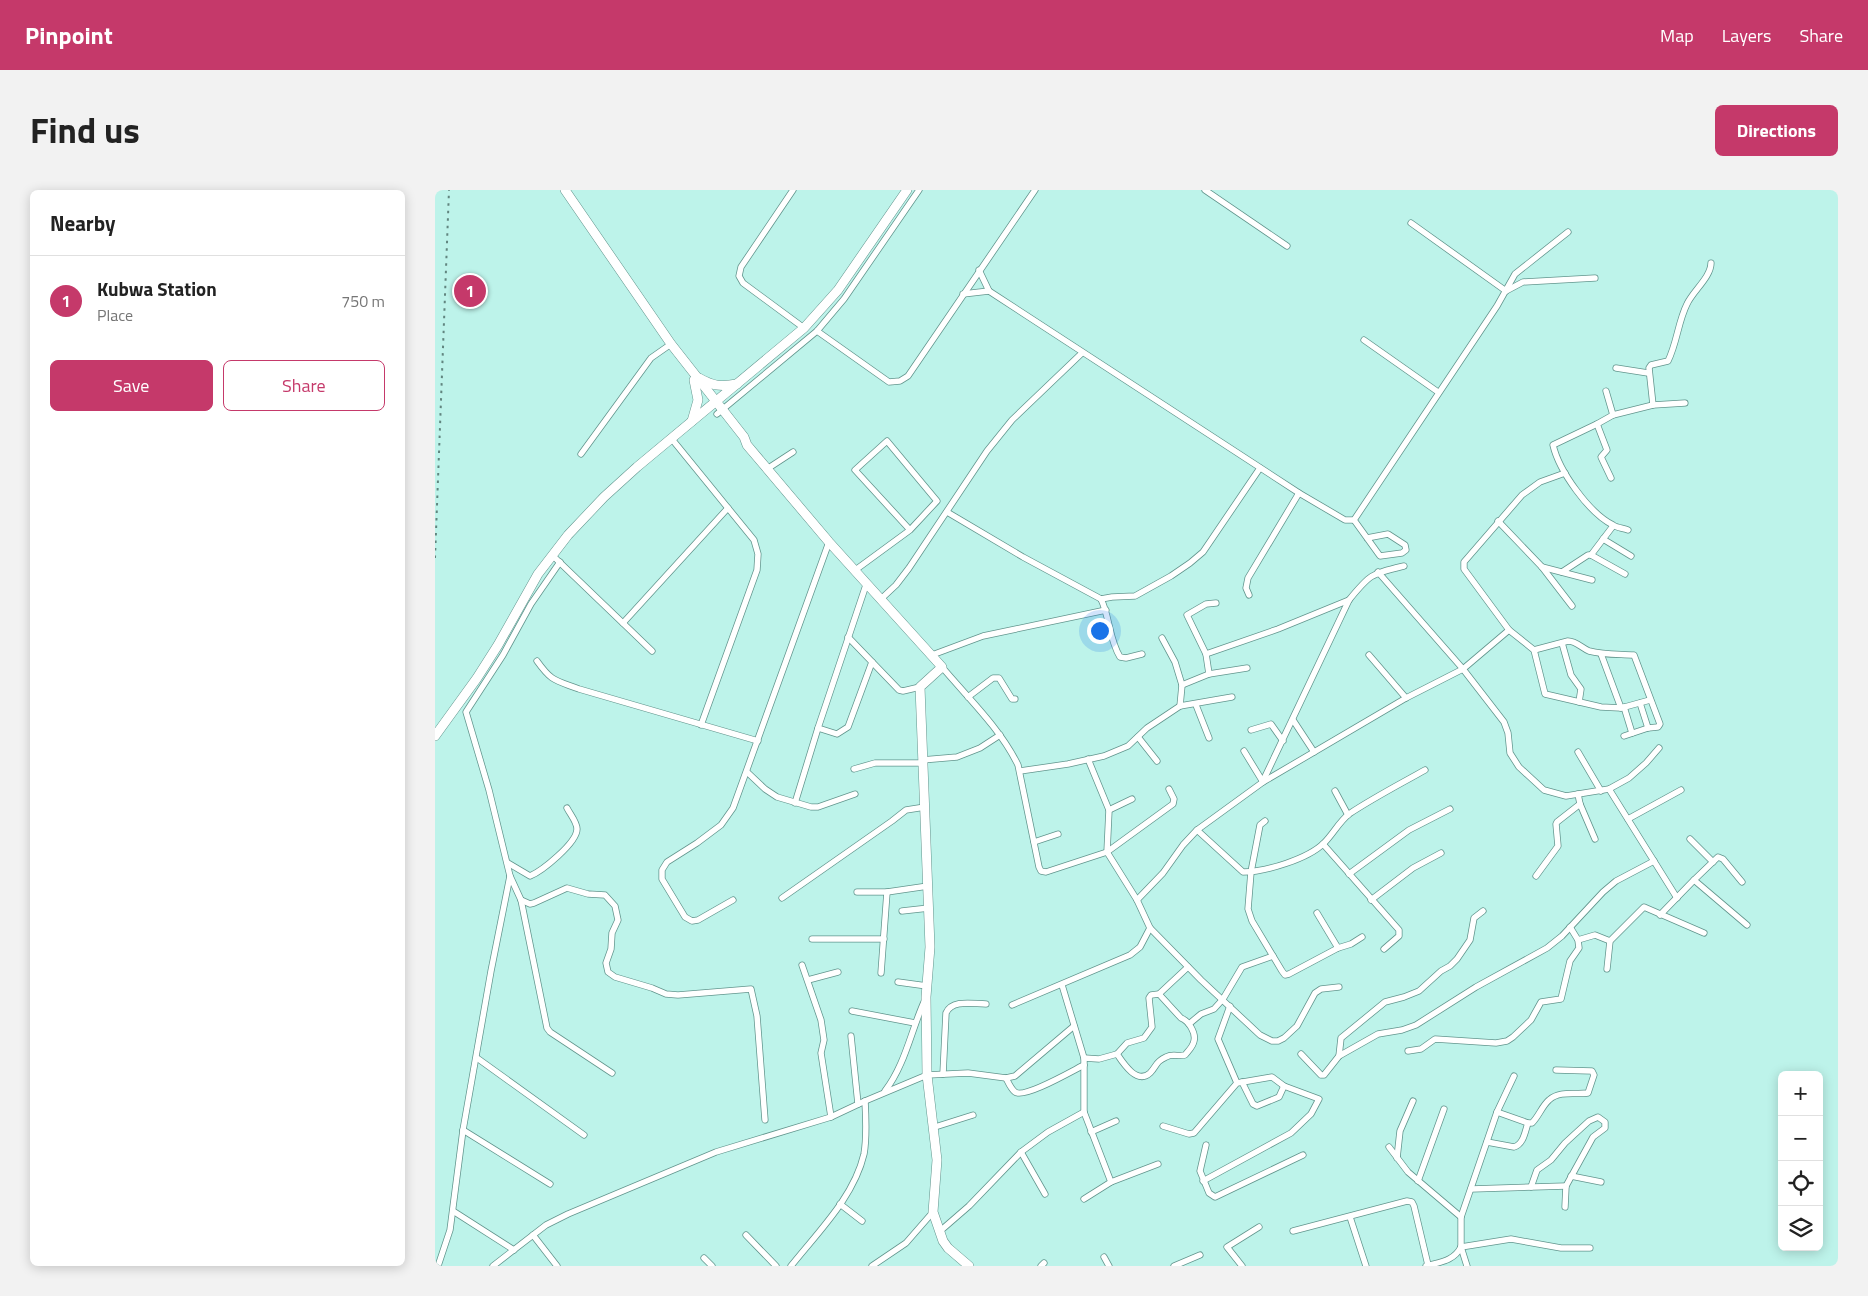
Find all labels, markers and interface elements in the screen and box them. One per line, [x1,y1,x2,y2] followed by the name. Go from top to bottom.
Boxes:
[25,17,113,53] text: Pinpoint
[1660,22,1694,49] text: Map
[1722,22,1771,49] text: Layers
[1799,22,1843,49] text: Share
[30,103,140,157] text: Find us
[1715,105,1838,156] button: Directions
[50,207,115,239] text: Nearby
[454,272,486,310] pin: 1
[97,274,217,303] text: Kubwa Station
[62,289,70,313] text: 1
[341,289,385,313] text: 750 m
[97,303,133,327] text: Place
[50,360,213,411] button: Save
[223,360,385,411] button: Share
[1087,618,1113,644] your location
[1778,1071,1823,1251] map controls
[1778,1071,1823,1116] button: +
[1778,1116,1823,1161] button: −
[1778,1161,1823,1206] button: locate
[1778,1206,1823,1251] button: layers

